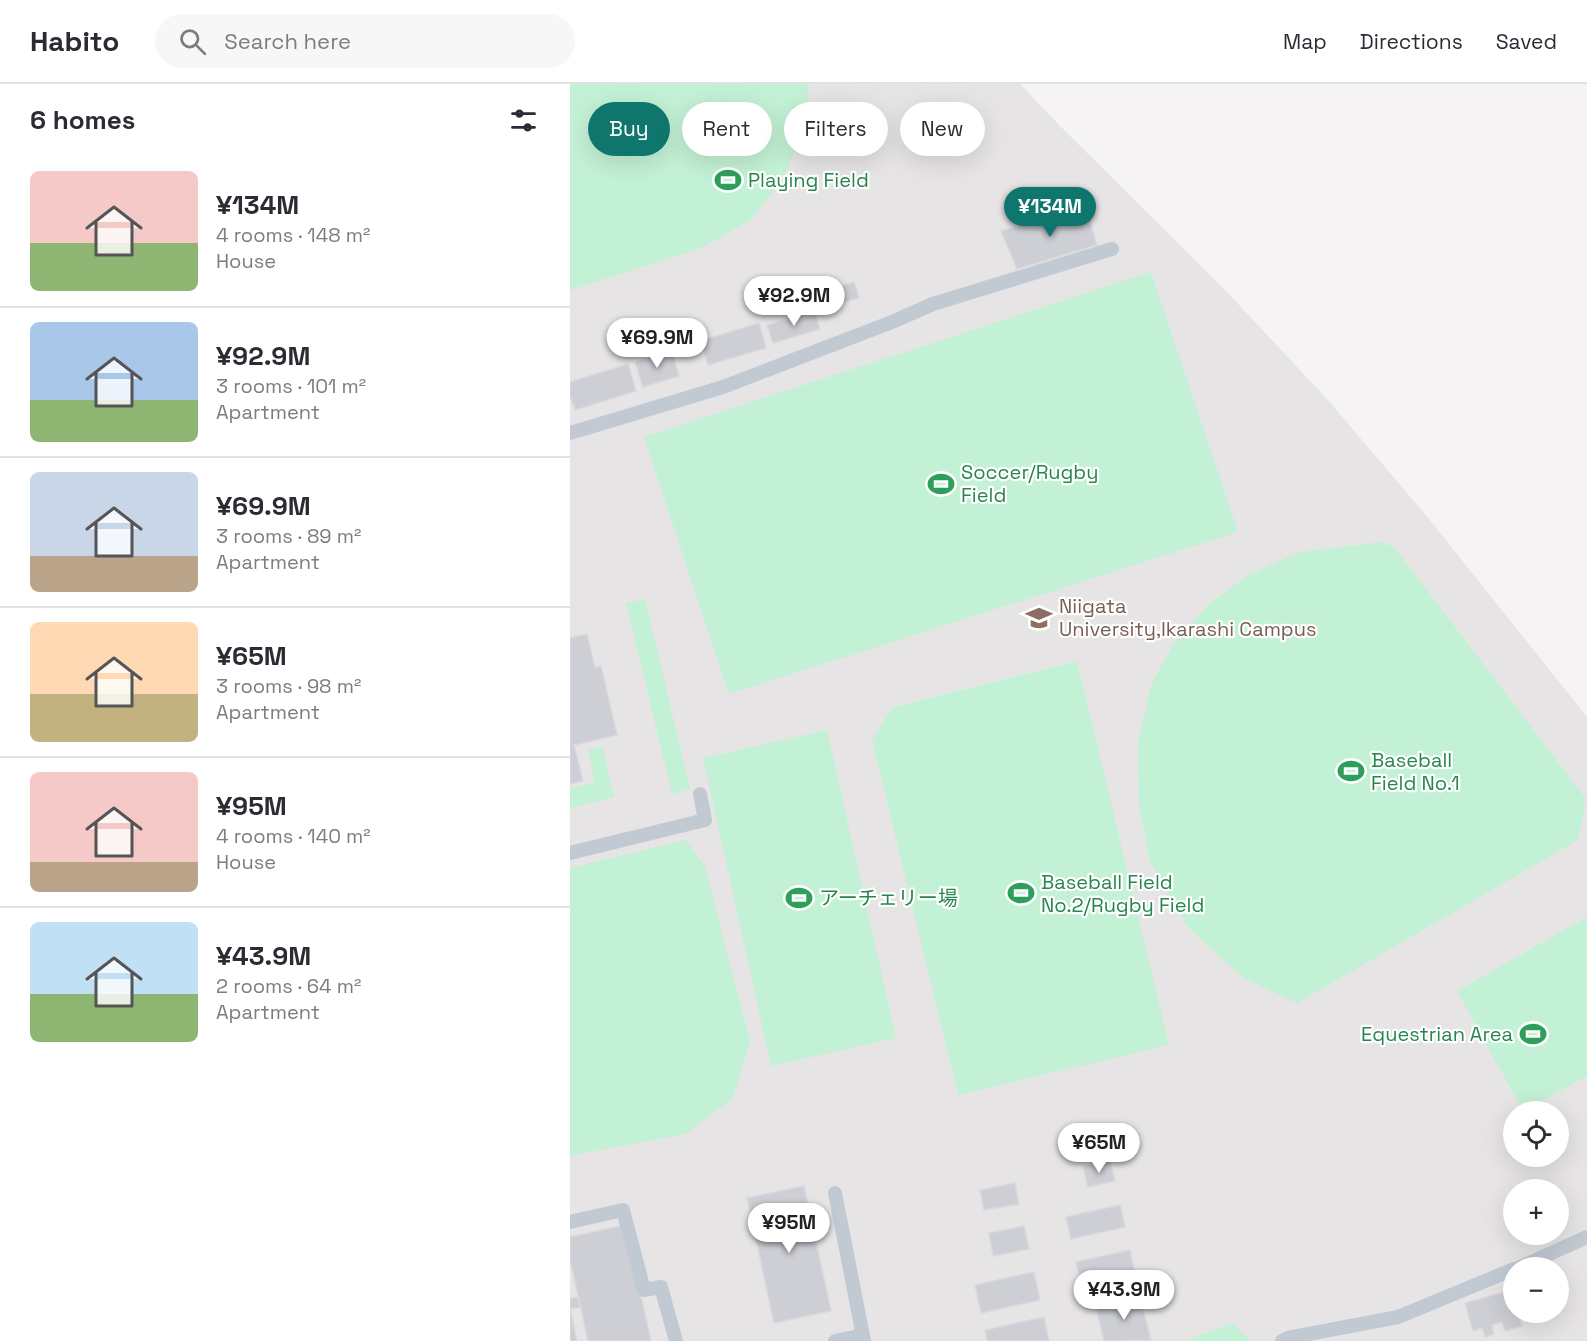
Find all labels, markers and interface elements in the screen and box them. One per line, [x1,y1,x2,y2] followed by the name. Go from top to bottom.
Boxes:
[155,14,575,68] search box
[30,23,119,59] text: Habito
[176,25,209,58] icon: search
[224,27,351,55] text: Search here
[1283,28,1327,55] text: Map
[1360,28,1463,55] text: Directions
[1496,28,1557,55] text: Saved
[588,102,670,156] chip: Buy
[682,102,772,156] chip: Rent
[784,102,888,156] chip: Filters
[900,102,985,156] chip: New
[30,103,135,137] text: 6 homes
[507,104,540,137] icon: filters
[713,165,743,195] sports icon: Playing Field
[748,167,869,193] place label: Playing Field
[1008,187,1092,238] pin: ¥134M
[216,188,299,222] text: ¥134M
[1018,193,1082,219] text: ¥134M
[78,195,150,267] icon: home
[216,222,370,248] text: 4 rooms · 148 m²
[216,248,276,274] text: House
[745,276,843,327] pin: ¥92.9M
[758,282,830,308] text: ¥92.9M
[608,318,706,369] pin: ¥69.9M
[621,324,693,350] text: ¥69.9M
[216,339,310,373] text: ¥92.9M
[78,346,150,418] icon: home
[216,373,366,399] text: 3 rooms · 101 m²
[216,399,320,425] text: Apartment
[961,459,1098,508] place label: Soccer/Rugby Field
[926,469,956,499] sports icon: Soccer/Rugby Field
[216,489,311,523] text: ¥69.9M
[78,496,150,568] icon: home
[216,523,361,549] text: 3 rooms · 89 m²
[216,549,320,575] text: Apartment
[1059,593,1317,642] place label: Niigata University,Ikarashi Campus
[1024,603,1054,633] school or university icon: Niigata University,Ikarashi Campus
[216,639,287,673] text: ¥65M
[78,646,150,718] icon: home
[216,673,361,699] text: 3 rooms · 98 m²
[216,699,320,725] text: Apartment
[1371,747,1460,796] place label: Baseball Field No.1
[1336,756,1366,786] sports icon: Baseball Field No.1
[216,789,287,823] text: ¥95M
[78,796,150,868] icon: home
[216,823,371,849] text: 4 rooms · 140 m²
[216,849,276,875] text: House
[1041,869,1204,918] place label: Baseball Field No.2/Rugby Field
[1006,878,1036,908] sports icon: Baseball Field No.2/Rugby Field
[784,883,814,913] sports icon: アーチェリー場
[819,885,958,911] place label: アーチェリー場
[216,939,311,973] text: ¥43.9M
[78,946,150,1018] icon: home
[216,973,361,999] text: 2 rooms · 64 m²
[216,999,320,1025] text: Apartment
[1518,1019,1548,1049] sports icon: Equestrian Area
[1361,1021,1513,1047] place label: Equestrian Area
[1503,1101,1569,1323] map controls
[1503,1101,1569,1167] button: locate
[1063,1123,1135,1174] pin: ¥65M
[1072,1129,1126,1155] text: ¥65M
[1503,1179,1569,1245] button: +
[753,1203,825,1254] pin: ¥95M
[762,1209,816,1235] text: ¥95M
[1503,1257,1569,1323] button: −
[1075,1270,1173,1321] pin: ¥43.9M
[1087,1276,1161,1302] text: ¥43.9M

